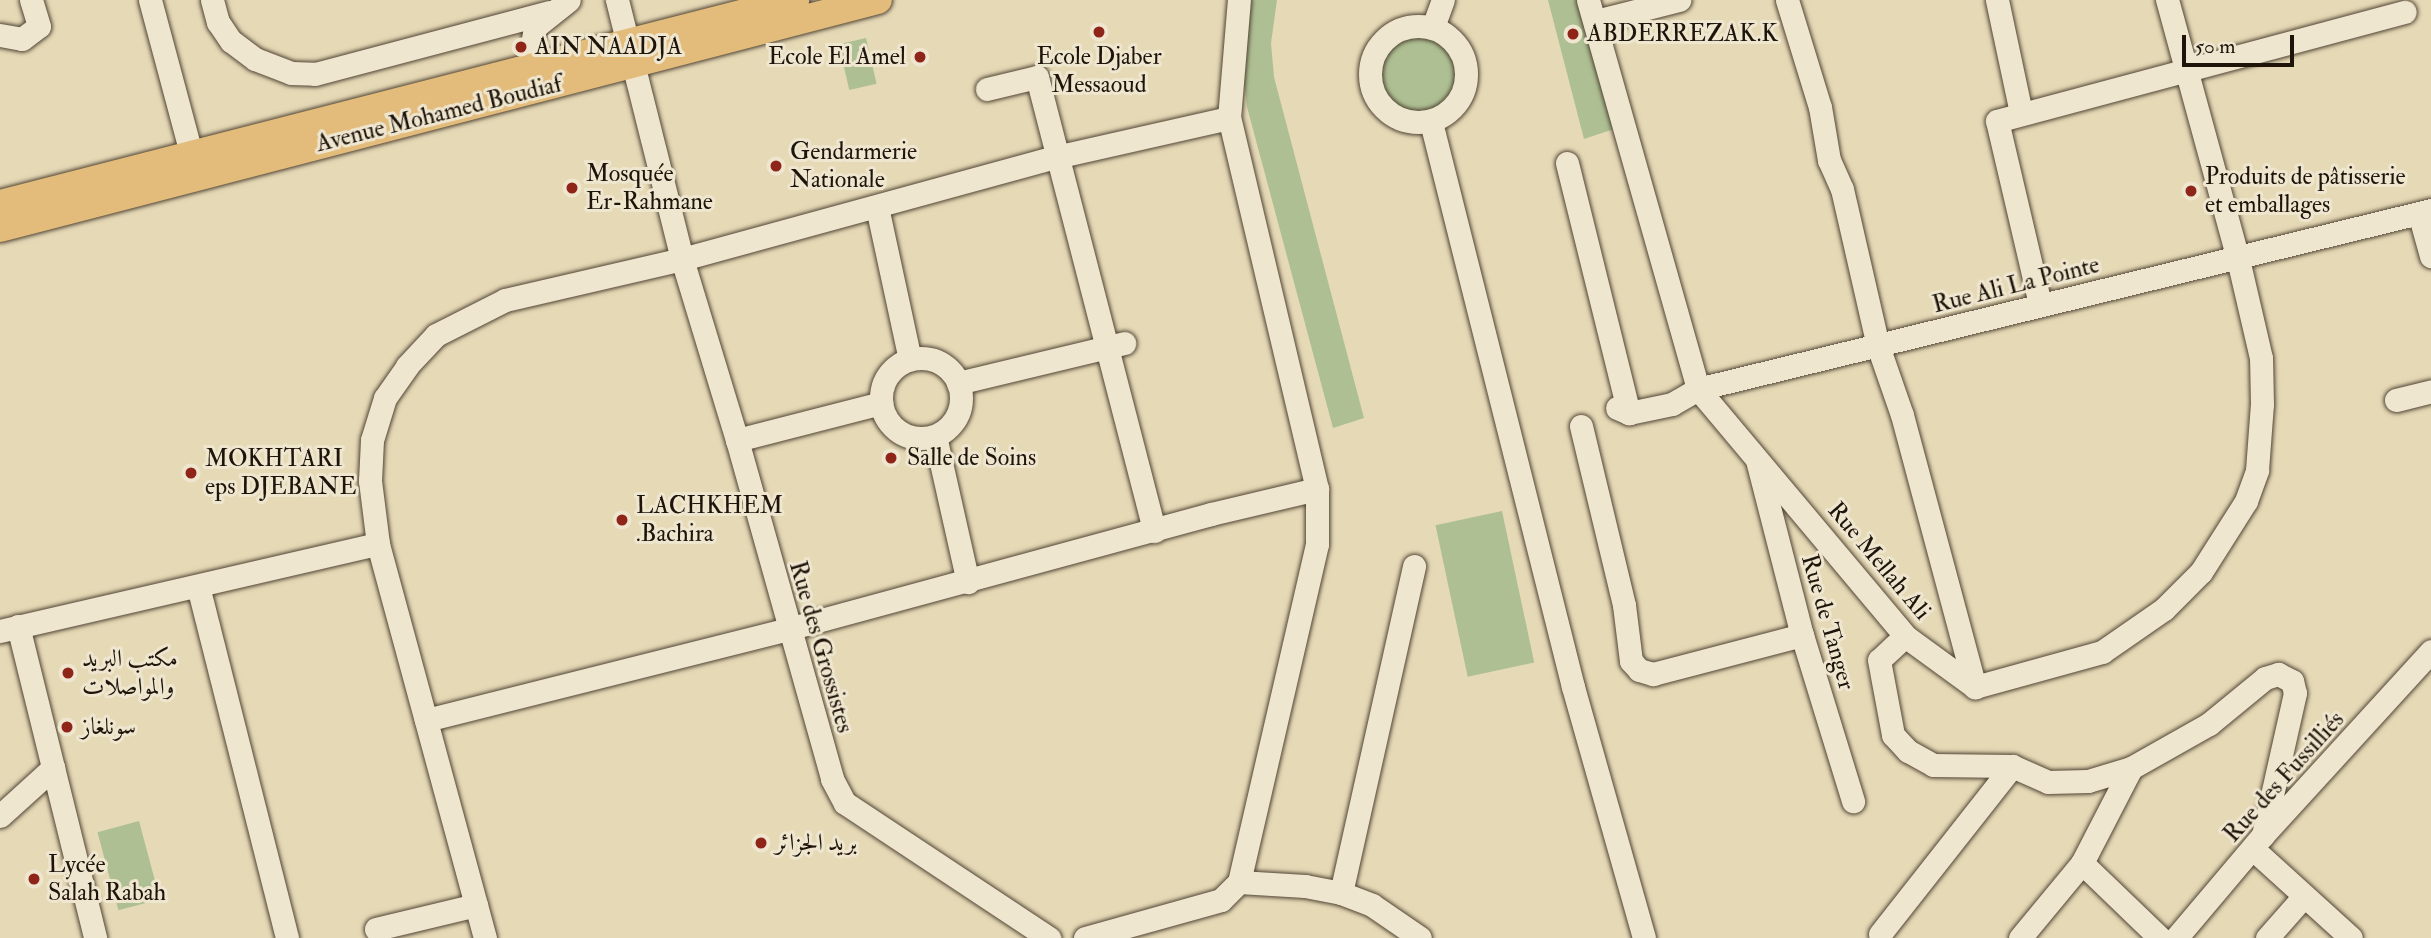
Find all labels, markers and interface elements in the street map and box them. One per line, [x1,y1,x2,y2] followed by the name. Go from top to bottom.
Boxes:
[1587,20,1778,48] place label: ABDERREZAK.K
[2186,21,2298,65] scale bar
[1091,24,1107,40] marker: Ecole Djaber Messaoud
[1565,26,1581,42] marker: ABDERREZAK.K
[535,33,682,61] place label: AIN NAADJA
[2195,33,2236,60] text: 50 m
[513,39,529,55] marker: AIN NAADJA
[768,43,906,71] place label: Ecole El Amel
[1036,43,1162,99] place label: Ecole Djaber Messaoud
[912,49,928,65] marker: Ecole El Amel
[313,70,565,158] street label: Avenue Mohamed Boudiaf
[790,138,917,194] place label: Gendarmerie Nationale
[768,158,784,174] marker: Gendarmerie Nationale
[586,160,713,216] place label: Mosquée Er-Rahmane
[2205,163,2406,219] place label: Produits de pâtisserie et emballages
[564,180,580,196] marker: Mosquée Er-Rahmane
[2183,183,2199,199] marker: Produits de pâtisserie et emballages
[1930,250,2102,320] street label: Rue Ali La Pointe
[907,444,1036,472] place label: Salle de Soins
[205,445,357,501] place label: MOKHTARI eps DJEBANE
[881,448,901,468] marker: Salle de Soins
[183,465,199,481] marker: MOKHTARI eps DJEBANE
[636,492,783,548] place label: LACHKHEM .Bachira
[1821,496,1937,626] street label: Rue Mellah Ali
[614,512,630,528] marker: LACHKHEM .Bachira
[1795,551,1861,693] street label: Rue de Tanger
[783,558,859,736] street label: Rue des Grossistes
[82,645,178,701] place label: مكتب البريد والمواصلات
[60,665,76,681] marker: مكتب البريد والمواصلات
[2218,706,2350,848] street label: Rue des Fussilliés
[81,713,136,741] place label: سونلغاز
[59,719,75,735] marker: سونلغاز
[775,829,857,857] place label: بريد الجزائر
[753,835,769,851] marker: بريد الجزائر
[48,851,166,907] place label: Lycée Salah Rabah
[26,871,42,887] marker: Lycée Salah Rabah

